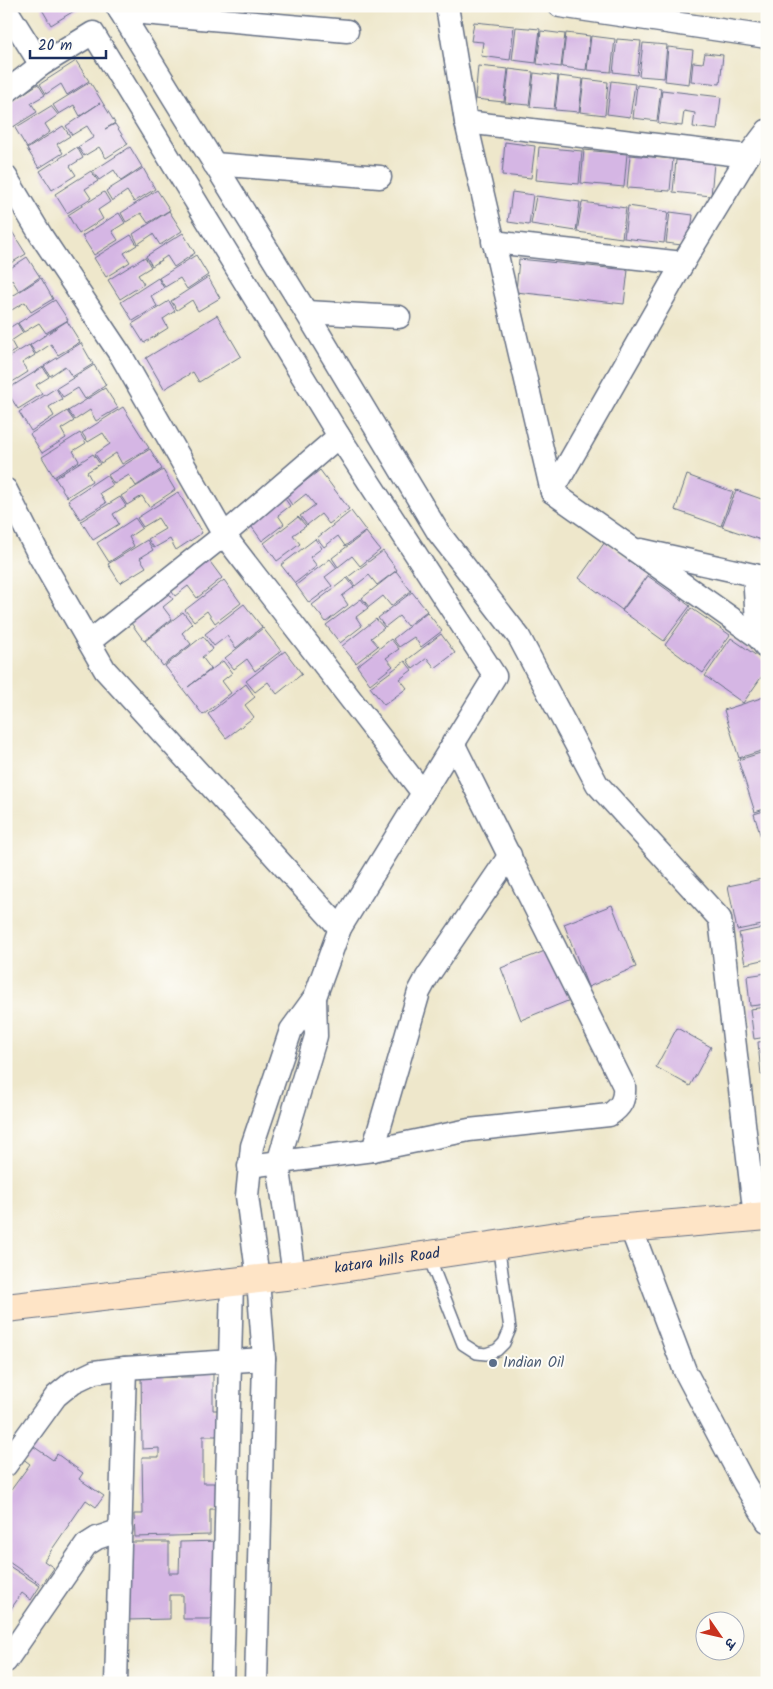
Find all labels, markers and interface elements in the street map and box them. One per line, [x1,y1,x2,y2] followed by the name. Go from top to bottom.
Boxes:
[30,28,106,60] scale bar
[38,34,72,58] text: 20 m
[333,1241,442,1281] street label: katara hills Road
[503,1351,565,1375] place label: Indian Oil
[487,1357,499,1369] marker: Indian Oil
[696,1612,746,1662] north arrow
[717,1633,742,1655] text: उ

